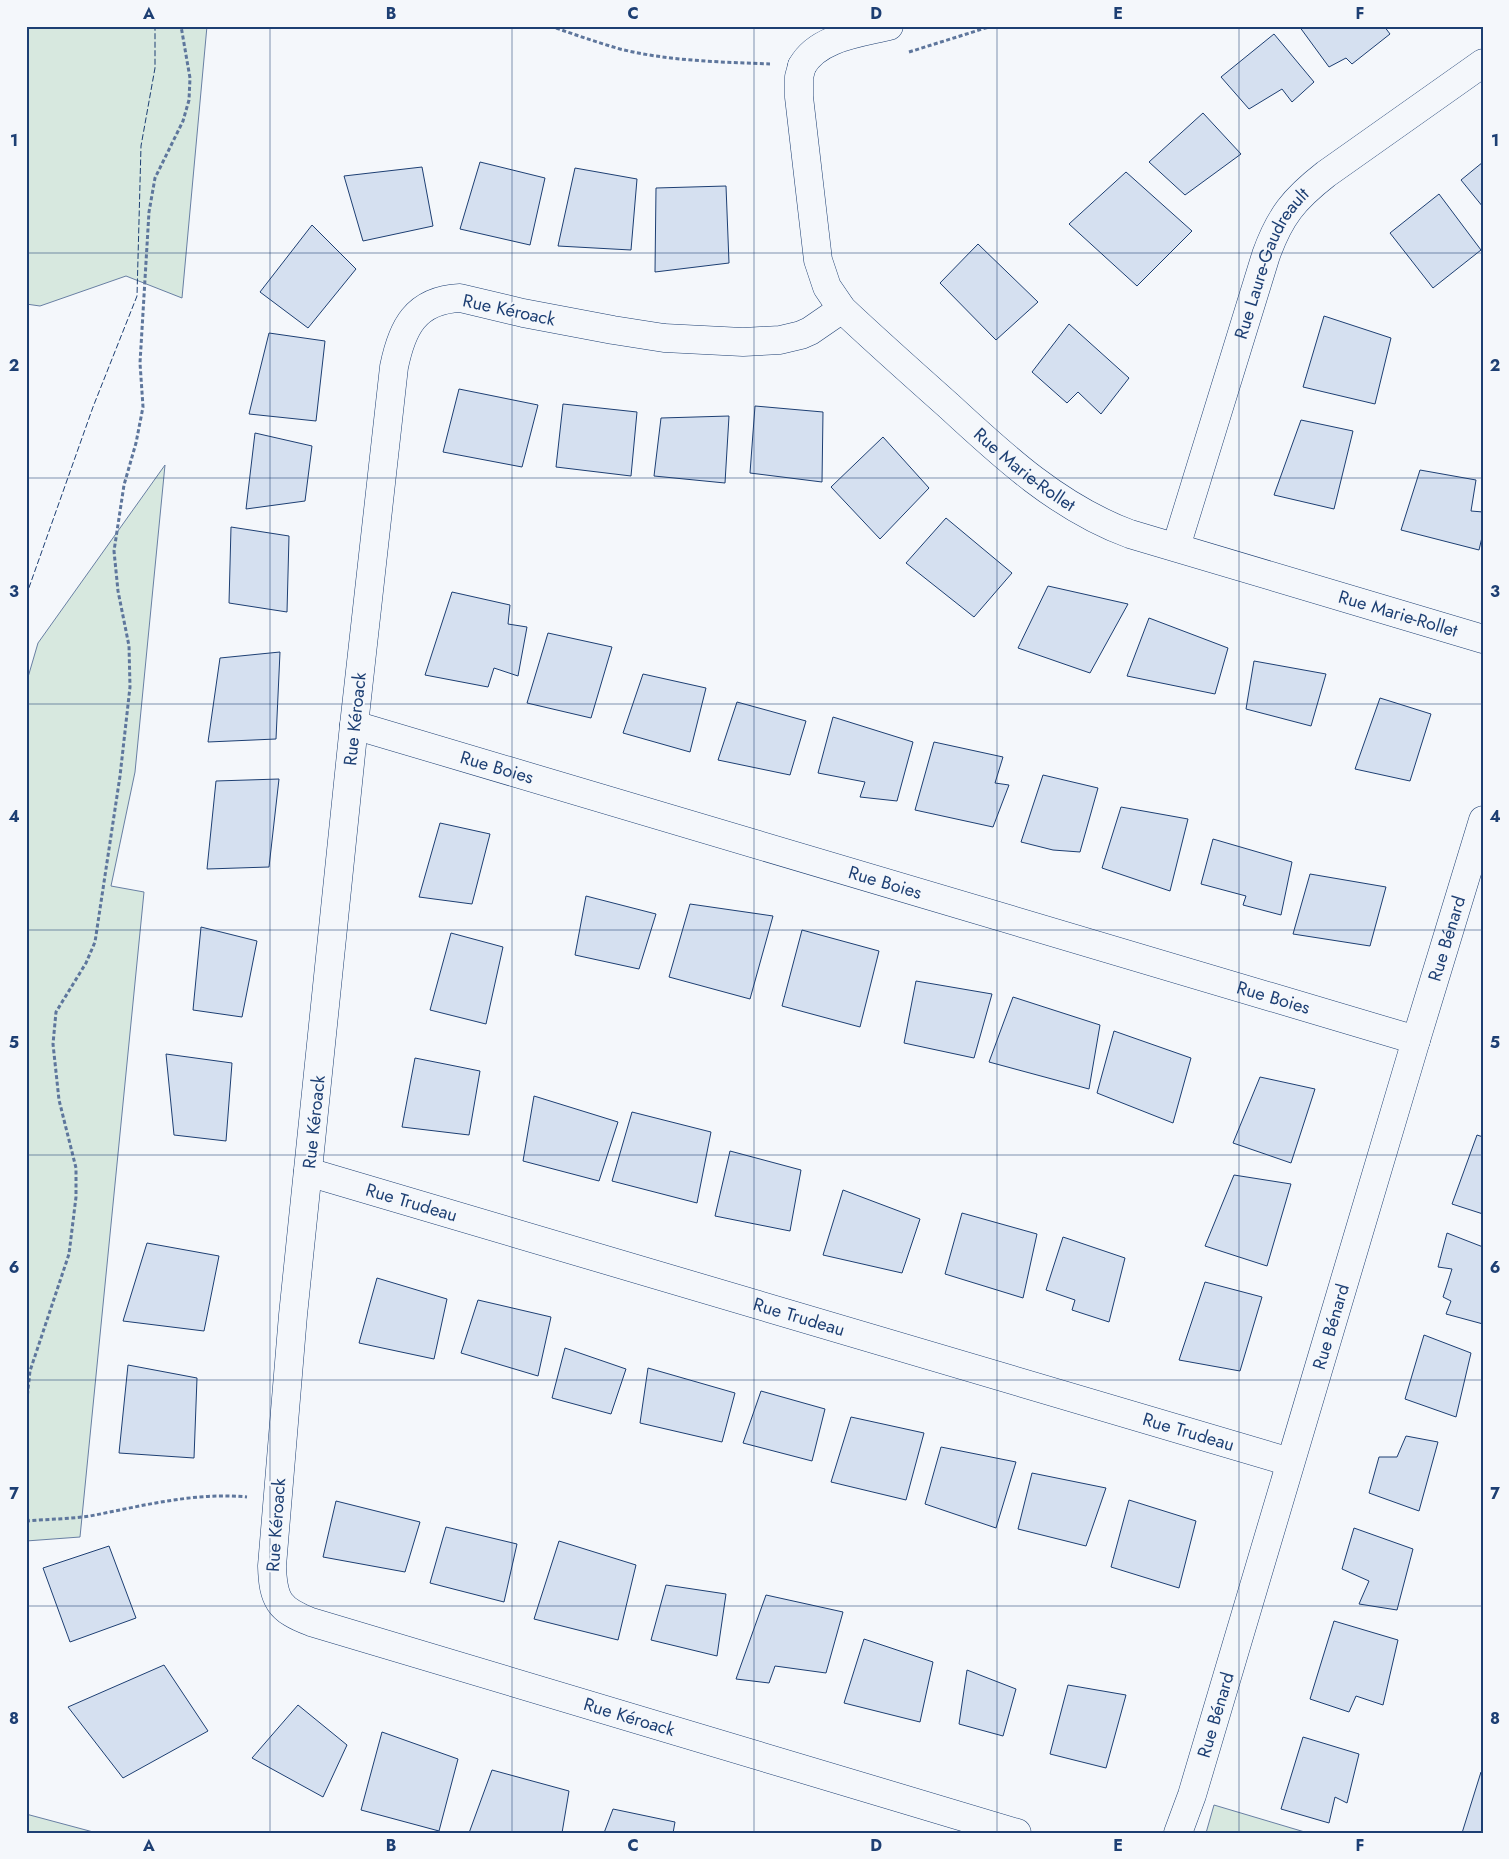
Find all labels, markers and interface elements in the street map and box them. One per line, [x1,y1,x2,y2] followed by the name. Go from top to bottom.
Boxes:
[142,2,155,25] text: A
[386,2,396,25] text: B
[627,2,639,25] text: C
[870,2,882,25] text: D
[1113,2,1123,25] text: E
[1356,2,1364,25] text: F
[10,129,18,152] text: 1
[1491,129,1499,152] text: 1
[1228,181,1315,342] street label: Rue Laure-Gaudreault
[460,288,558,333] street label: Rue Kéroack
[9,354,19,377] text: 2
[1490,354,1500,377] text: 2
[968,422,1081,518] street label: Rue Marie-Rollet
[9,580,19,603] text: 3
[1490,580,1500,603] text: 3
[1335,584,1462,644] street label: Rue Marie-Rollet
[337,671,373,767] street label: Rue Kéroack
[457,744,537,791] street label: Rue Boies
[8,805,20,828] text: 4
[1489,805,1501,828] text: 4
[845,859,925,906] street label: Rue Boies
[1422,893,1472,985] street label: Rue Bénard
[1234,975,1313,1021] street label: Rue Boies
[9,1031,19,1054] text: 5
[1490,1031,1500,1054] text: 5
[296,1074,332,1170] street label: Rue Kéroack
[363,1177,461,1228] street label: Rue Trudeau
[9,1256,19,1279] text: 6
[1490,1256,1500,1279] text: 6
[1306,1281,1356,1373] street label: Rue Bénard
[750,1291,848,1343] street label: Rue Trudeau
[1139,1406,1237,1458] street label: Rue Trudeau
[260,1477,292,1573] street label: Rue Kéroack
[9,1482,19,1505] text: 7
[1490,1482,1500,1505] text: 7
[1191,1669,1241,1761] street label: Rue Bénard
[580,1691,678,1743] street label: Rue Kéroack
[9,1707,19,1730] text: 8
[1490,1707,1500,1730] text: 8
[142,1834,155,1857] text: A
[386,1834,396,1857] text: B
[627,1834,639,1857] text: C
[870,1834,882,1857] text: D
[1113,1834,1123,1857] text: E
[1356,1834,1364,1857] text: F

